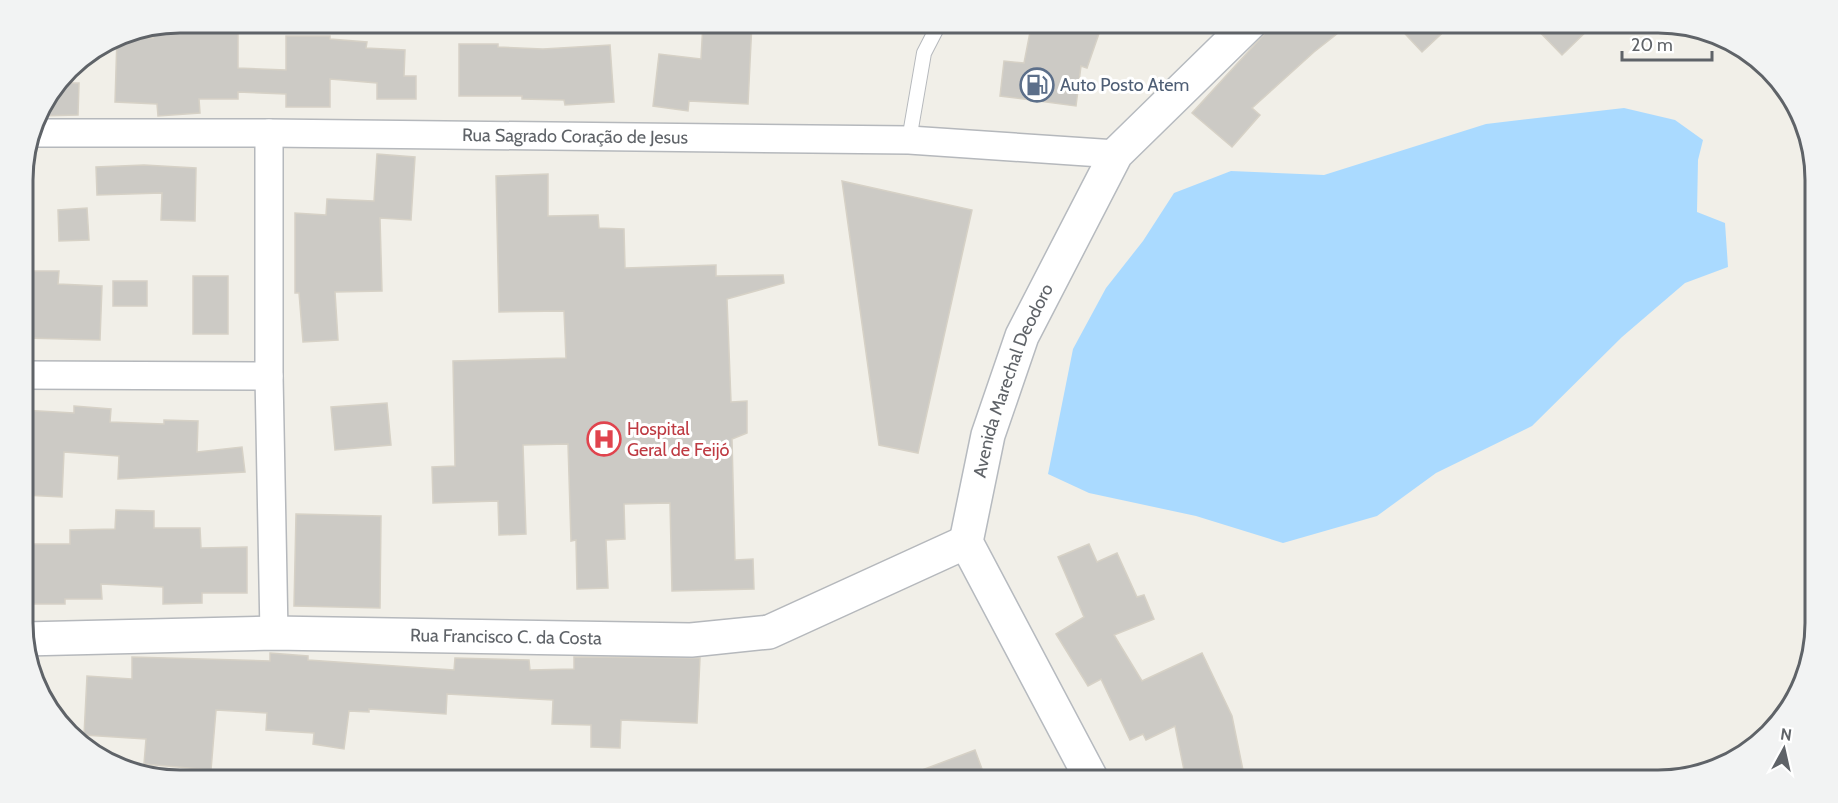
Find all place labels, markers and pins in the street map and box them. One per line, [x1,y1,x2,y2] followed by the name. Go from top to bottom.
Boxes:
[1019,67,1055,103] fuel station icon: Auto Posto Atem
[1060,74,1189,96] place label: Auto Posto Atem
[627,418,729,461] place label: Hospital Geral de Feijó
[586,421,622,457] hospital icon: Hospital Geral de Feijó

